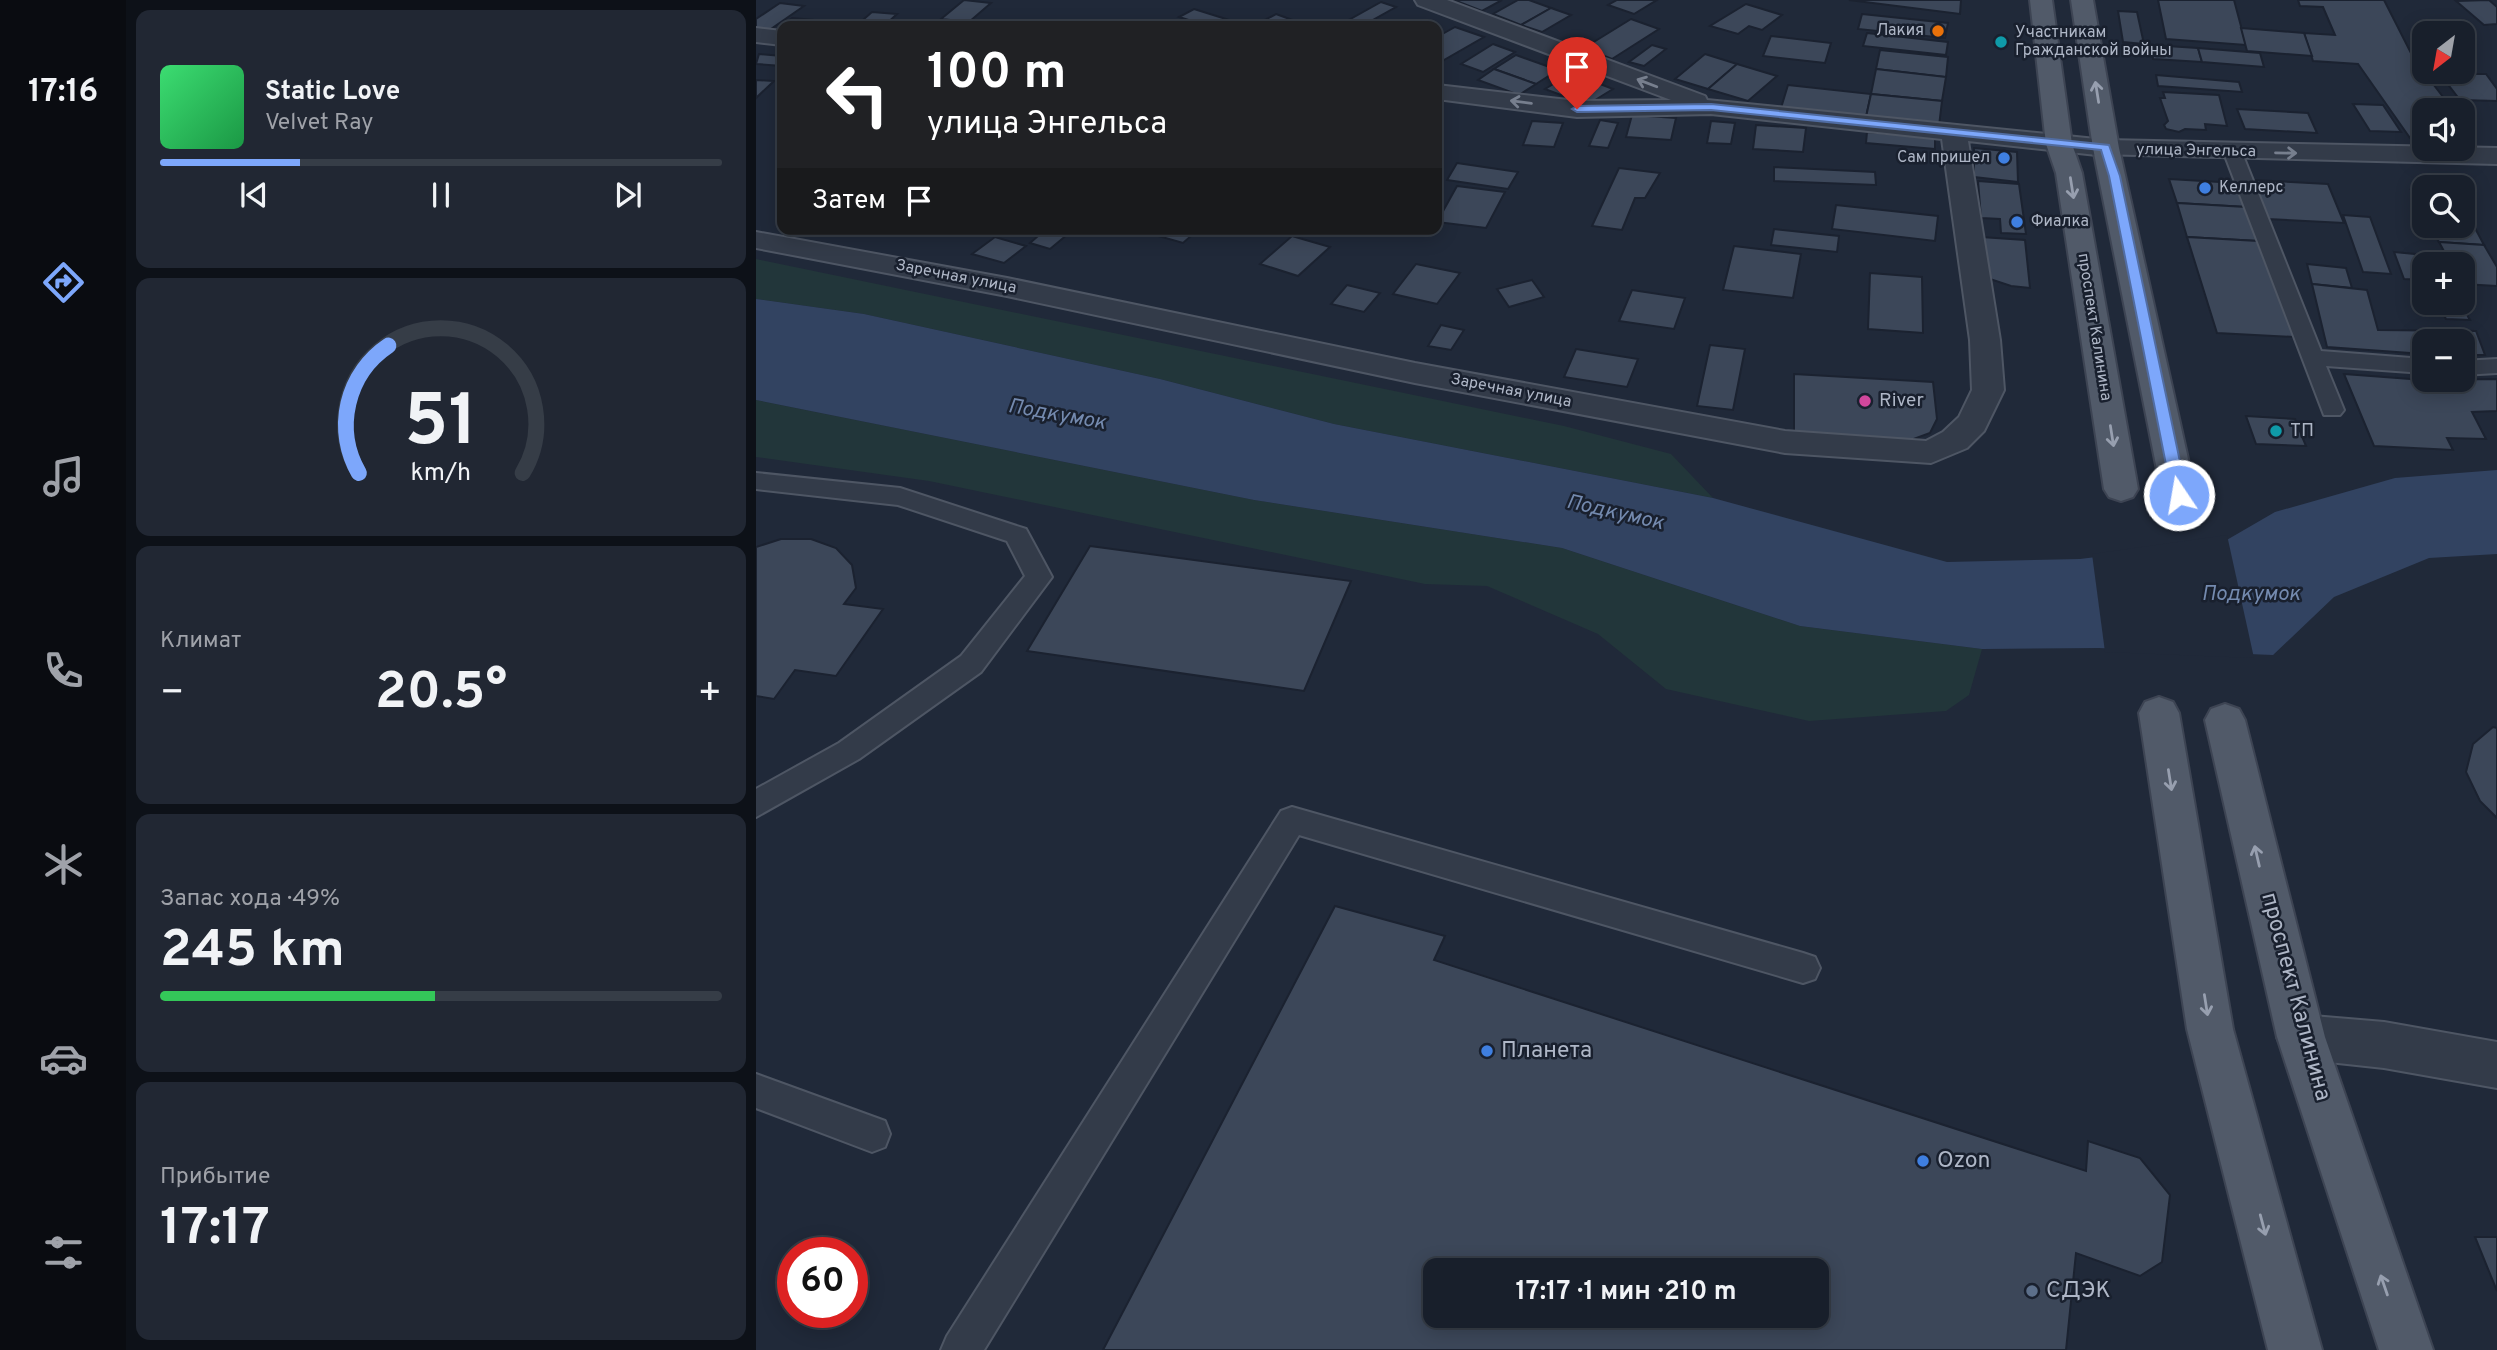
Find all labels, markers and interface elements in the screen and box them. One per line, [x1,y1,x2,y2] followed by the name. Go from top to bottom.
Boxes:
[1876,21,1924,41] place label: Лакия
[2412,21,2474,84] north arrow
[2412,21,2475,392] map controls
[1930,23,1946,39] marker: Лакия
[2015,23,2172,61] place label: Участникам Гражданской войны
[1993,34,2009,50] marker: Участникам Гражданской войны
[1547,37,1607,109] pin
[927,44,1066,106] text: 100 m
[1558,48,1596,86] icon: arrive
[812,49,903,140] icon: left
[28,73,98,113] text: 17:16
[265,76,400,109] text: Static Love
[1636,76,1658,88] one-way arrow
[2090,81,2103,104] one-way arrow
[1510,96,1532,109] one-way arrow
[2412,98,2475,161] button: sound
[927,105,1167,145] text: улица Энгельса
[265,109,373,138] text: Velvet Ray
[2136,140,2256,162] street label: улица Энгельса
[2274,146,2297,160] one-way arrow
[1897,148,1990,168] place label: Сам пришел
[1996,150,2012,166] marker: Сам пришел
[2412,175,2475,238] button: search
[235,176,273,214] icon: previous
[422,176,460,214] icon: pause
[609,176,647,214] icon: next
[2065,176,2078,199] one-way arrow
[2219,178,2284,198] place label: Келлерс
[2197,180,2213,196] marker: Келлерс
[900,182,938,220] icon: arrive
[812,185,886,218] text: Затем
[2031,212,2089,232] place label: Фиалка
[2009,214,2025,230] marker: Фиалка
[2072,252,2116,402] street label: проспект Калинина
[2412,252,2475,315] button: +
[894,255,1018,299] street label: Заречная улица
[39,258,88,307] icon: directions
[2412,329,2475,392] button: −
[1449,369,1573,413] street label: Заречная улица
[404,379,478,471] text: 51
[1879,389,1925,413] place label: River
[1006,393,1109,437] water label: Подкумок
[1857,393,1873,409] marker: River
[2290,419,2314,443] place label: ТП
[2268,423,2284,439] marker: ТП
[2106,425,2119,447] one-way arrow
[39,452,88,501] icon: music
[411,458,471,490] text: km/h
[2142,458,2216,532] position arrow
[1564,489,1667,538] water label: Подкумок
[2201,581,2302,608] water label: Подкумок
[160,627,241,656] text: Климат
[39,646,88,695] icon: phone
[375,661,507,727] text: 20.5°
[160,670,185,719] text: −
[697,670,722,719] text: +
[2163,768,2176,791] one-way arrow
[39,840,88,889] icon: climate
[2250,845,2264,868] one-way arrow
[160,885,340,914] text: Запас хода · 49%
[2253,890,2337,1104] street label: проспект Калинина
[160,919,345,985] text: 245 km
[2200,993,2213,1016] one-way arrow
[39,1034,88,1083] icon: car
[1501,1037,1592,1066] place label: Планета
[1479,1043,1495,1059] marker: Планета
[1937,1147,1990,1176] place label: Ozon
[1915,1153,1931,1169] marker: Ozon
[160,1163,270,1192] text: Прибытие
[160,1197,270,1263] text: 17:17
[2257,1214,2270,1236] one-way arrow
[39,1228,88,1277] icon: filters
[777,1237,868,1328] speed limit sign: 60
[2377,1275,2389,1297] one-way arrow
[1515,1276,1737,1309] text: 17:17 · 1 мин · 210 m
[2046,1277,2111,1306] place label: СДЭК
[2024,1283,2040,1299] marker: СДЭК

